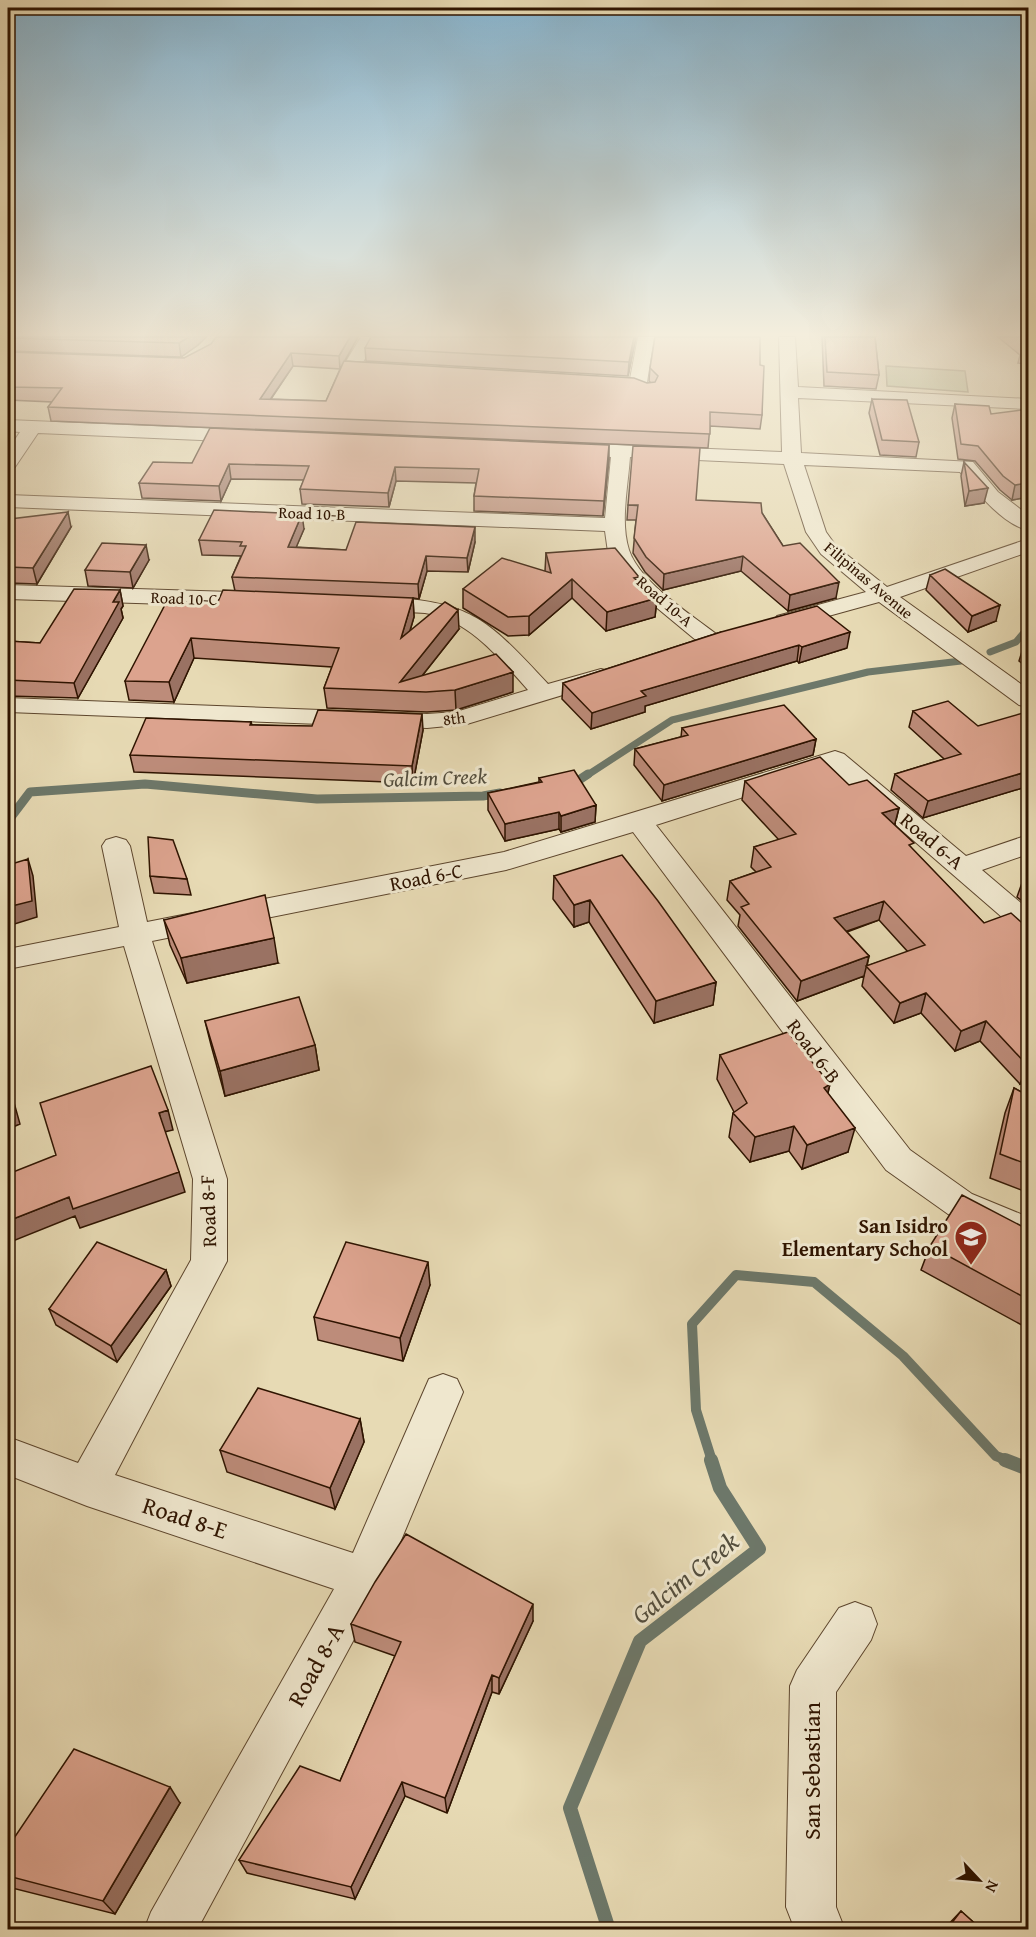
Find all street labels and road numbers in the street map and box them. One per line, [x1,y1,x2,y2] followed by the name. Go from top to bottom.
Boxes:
[278,500,346,526] street label: Road 10-B
[819,535,919,625] street label: Filipinas Avenue
[632,570,699,632] street label: Road 10-A
[150,585,218,611] street label: Road 10-C
[441,705,467,731] street label: 8th
[894,805,970,876] street label: Road 6-A
[387,855,465,898] street label: Road 6-C
[781,1012,848,1089] street label: Road 6-B
[192,1174,223,1248] street label: Road 8-F
[138,1487,232,1548] street label: Road 8-E
[278,1617,353,1713] street label: Road 8-A
[794,1701,829,1840] street label: San Sebastian

